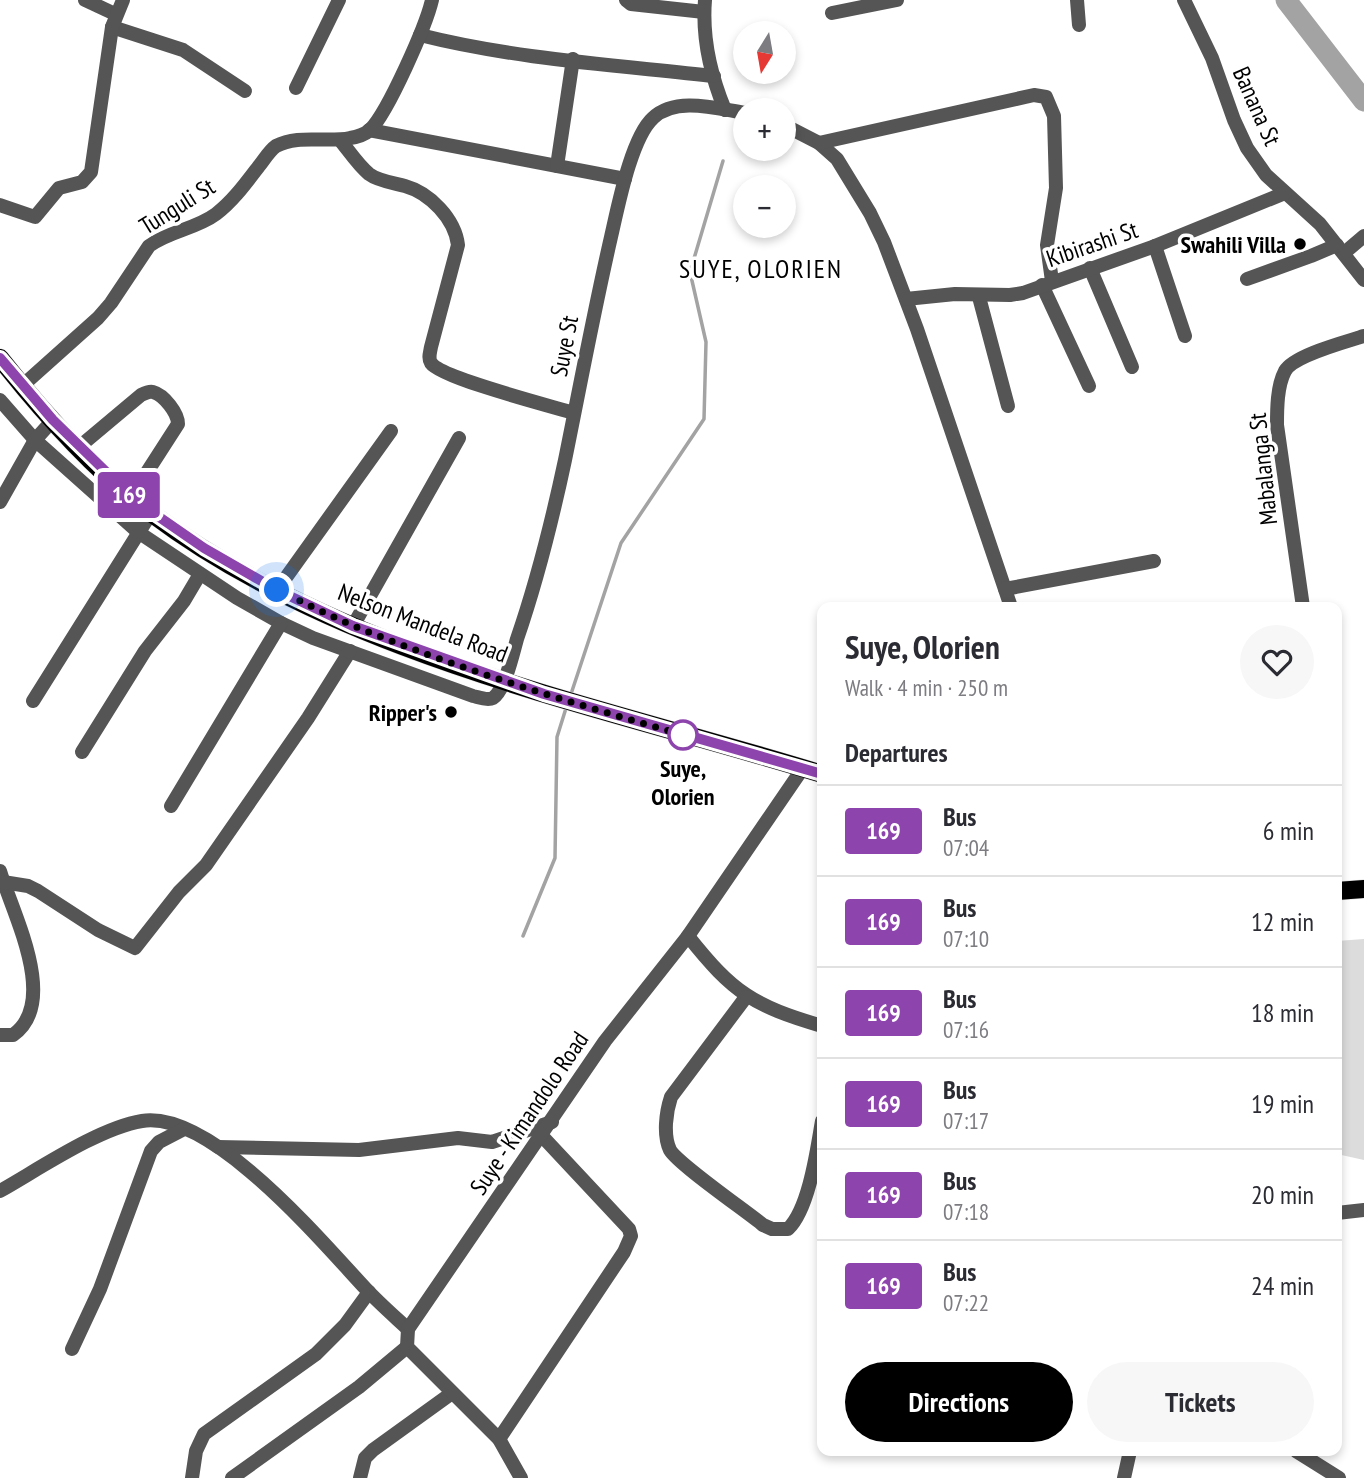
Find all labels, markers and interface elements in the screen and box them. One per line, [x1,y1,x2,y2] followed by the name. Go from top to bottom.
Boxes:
[733,21,796,84] north arrow
[733,21,796,238] map controls
[1226,62,1288,151] street label: Banana St
[733,98,796,161] button: +
[134,171,221,241] street label: Tunguli St
[733,175,796,238] button: −
[1042,214,1142,274] street label: Kibirashi St
[1180,229,1286,260] place label: Swahili Villa
[1292,236,1308,252] marker: Swahili Villa
[679,252,843,285] district label: SUYE, OLORIEN
[543,312,585,379] street label: Suye St
[1242,411,1284,527] street label: Mabalanga St
[89,472,169,518] line badge: 169
[112,479,146,510] text: 169
[259,572,294,607] your location
[334,576,512,670] street label: Nelson Mandela Road
[845,625,1000,668] text: Suye, Olorien
[1240,625,1314,699] button: heart
[845,673,1008,702] text: Walk · 4 min · 250 m
[369,697,437,728] place label: Ripper's
[443,704,459,720] marker: Ripper's
[668,720,698,750] marker: Suye, Olorien
[845,736,948,769] text: Departures
[651,753,715,812] place label: Suye, Olorien
[943,800,976,833] text: Bus
[1263,814,1314,847] text: 6 min
[866,815,901,846] text: 169
[943,833,989,862] text: 07:04
[943,891,976,924] text: Bus
[1251,905,1314,938] text: 12 min
[866,906,901,937] text: 169
[943,924,989,953] text: 07:10
[943,982,976,1015] text: Bus
[1251,996,1314,1029] text: 18 min
[866,997,901,1028] text: 169
[943,1015,989,1044] text: 07:16
[463,1025,595,1201] street label: Suye - Kimandolo Road
[943,1073,976,1106] text: Bus
[1251,1087,1314,1120] text: 19 min
[866,1088,901,1119] text: 169
[943,1106,989,1135] text: 07:17
[943,1164,976,1197] text: Bus
[1251,1178,1314,1211] text: 20 min
[866,1179,901,1210] text: 169
[943,1197,989,1226] text: 07:18
[943,1255,976,1288] text: Bus
[1251,1269,1314,1302] text: 24 min
[866,1270,901,1301] text: 169
[943,1288,989,1317] text: 07:22
[845,1362,1073,1442] button: Directions
[1087,1362,1314,1442] button: Tickets

